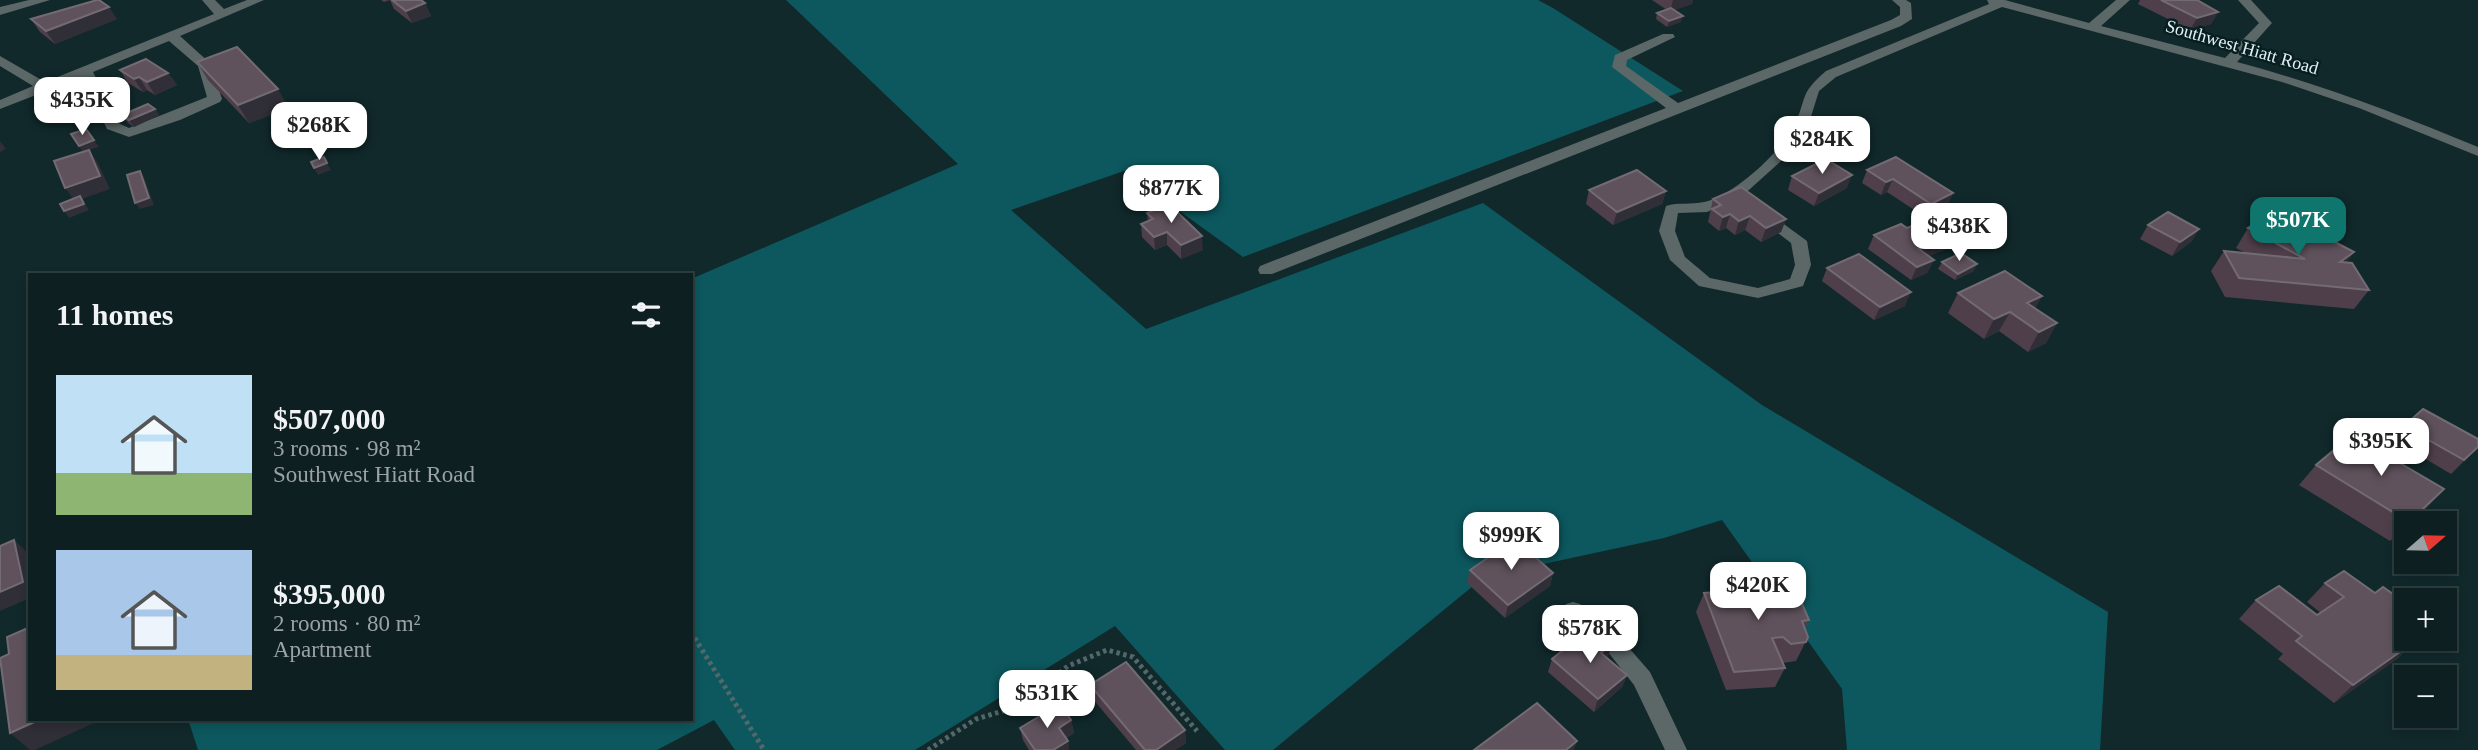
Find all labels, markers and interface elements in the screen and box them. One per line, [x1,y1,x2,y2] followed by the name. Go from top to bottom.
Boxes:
[2163,16,2321,78] street label: Southwest Hiatt Road
[33,78,131,137] pin: $435K
[50,87,114,112] text: $435K
[270,102,368,162] pin: $268K
[287,112,351,137] text: $268K
[1773,116,1871,176] pin: $284K
[1790,126,1854,151] text: $284K
[1122,166,1220,225] pin: $877K
[1139,175,1203,200] text: $877K
[2249,198,2347,257] pin: $507K
[1910,204,2008,263] pin: $438K
[2266,207,2330,232] text: $507K
[1927,213,1991,238] text: $438K
[627,296,665,334] icon: filters
[56,298,174,331] text: 11 homes
[273,402,386,435] text: $507,000
[112,403,196,487] icon: home
[2332,419,2430,478] pin: $395K
[2349,428,2413,453] text: $395K
[273,436,420,461] text: 3 rooms · 98 m²
[273,462,475,487] text: Southwest Hiatt Road
[2394,511,2457,574] north arrow
[2394,511,2457,728] map controls
[1462,512,1560,572] pin: $999K
[1479,522,1543,547] text: $999K
[1709,562,1807,622] pin: $420K
[1726,572,1790,597] text: $420K
[273,577,386,610] text: $395,000
[112,578,196,662] icon: home
[2394,588,2457,651] button: +
[1541,606,1639,665] pin: $578K
[273,611,420,636] text: 2 rooms · 80 m²
[1558,615,1622,640] text: $578K
[273,637,371,662] text: Apartment
[2394,665,2457,728] button: −
[998,670,1096,730] pin: $531K
[1015,680,1079,705] text: $531K

